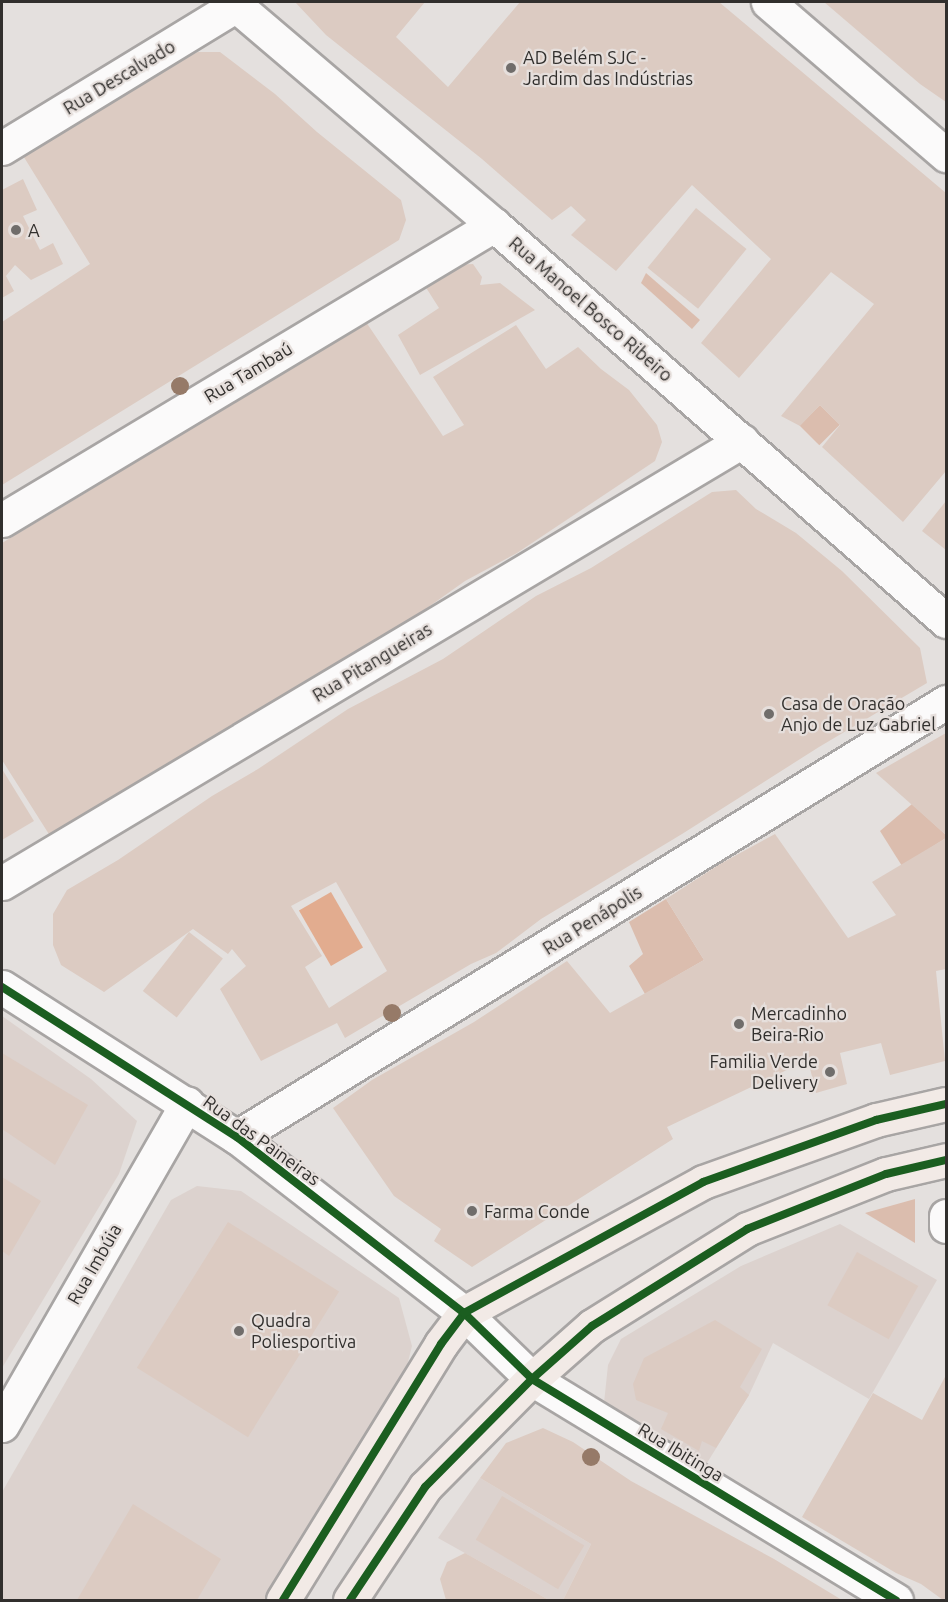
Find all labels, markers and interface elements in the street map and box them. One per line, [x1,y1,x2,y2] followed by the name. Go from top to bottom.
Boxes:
[59,35,179,119] street label: Rua Descalvado
[523,47,693,90] place label: AD Belém SJC - Jardim das Indústrias
[504,61,518,75] marker: AD Belém SJC - Jardim das Indústrias
[28,219,40,241] place label: A
[9,223,23,237] marker: A
[505,232,677,386] street label: Rua Manoel Bosco Ribeiro
[200,337,296,407] street label: Rua Tambaú
[308,618,436,706] street label: Rua Pitangueiras
[781,693,936,736] place label: Casa de Oração Anjo de Luz Gabriel
[762,707,776,721] marker: Casa de Oração Anjo de Luz Gabriel
[538,881,646,959] street label: Rua Penápolis
[751,1003,847,1046] place label: Mercadinho Beira-Rio
[732,1017,746,1031] marker: Mercadinho Beira-Rio
[710,1051,818,1094] place label: Familia Verde Delivery
[823,1065,837,1079] marker: Familia Verde Delivery
[199,1090,325,1190] street label: Rua das Paineiras
[484,1200,590,1222] place label: Farma Conde
[465,1204,479,1218] marker: Farma Conde
[62,1220,126,1308] street label: Rua Imbúia
[251,1310,356,1352] place label: Quadra Poliesportiva
[232,1324,246,1338] marker: Quadra Poliesportiva
[634,1418,728,1486] street label: Rua Ibitinga

